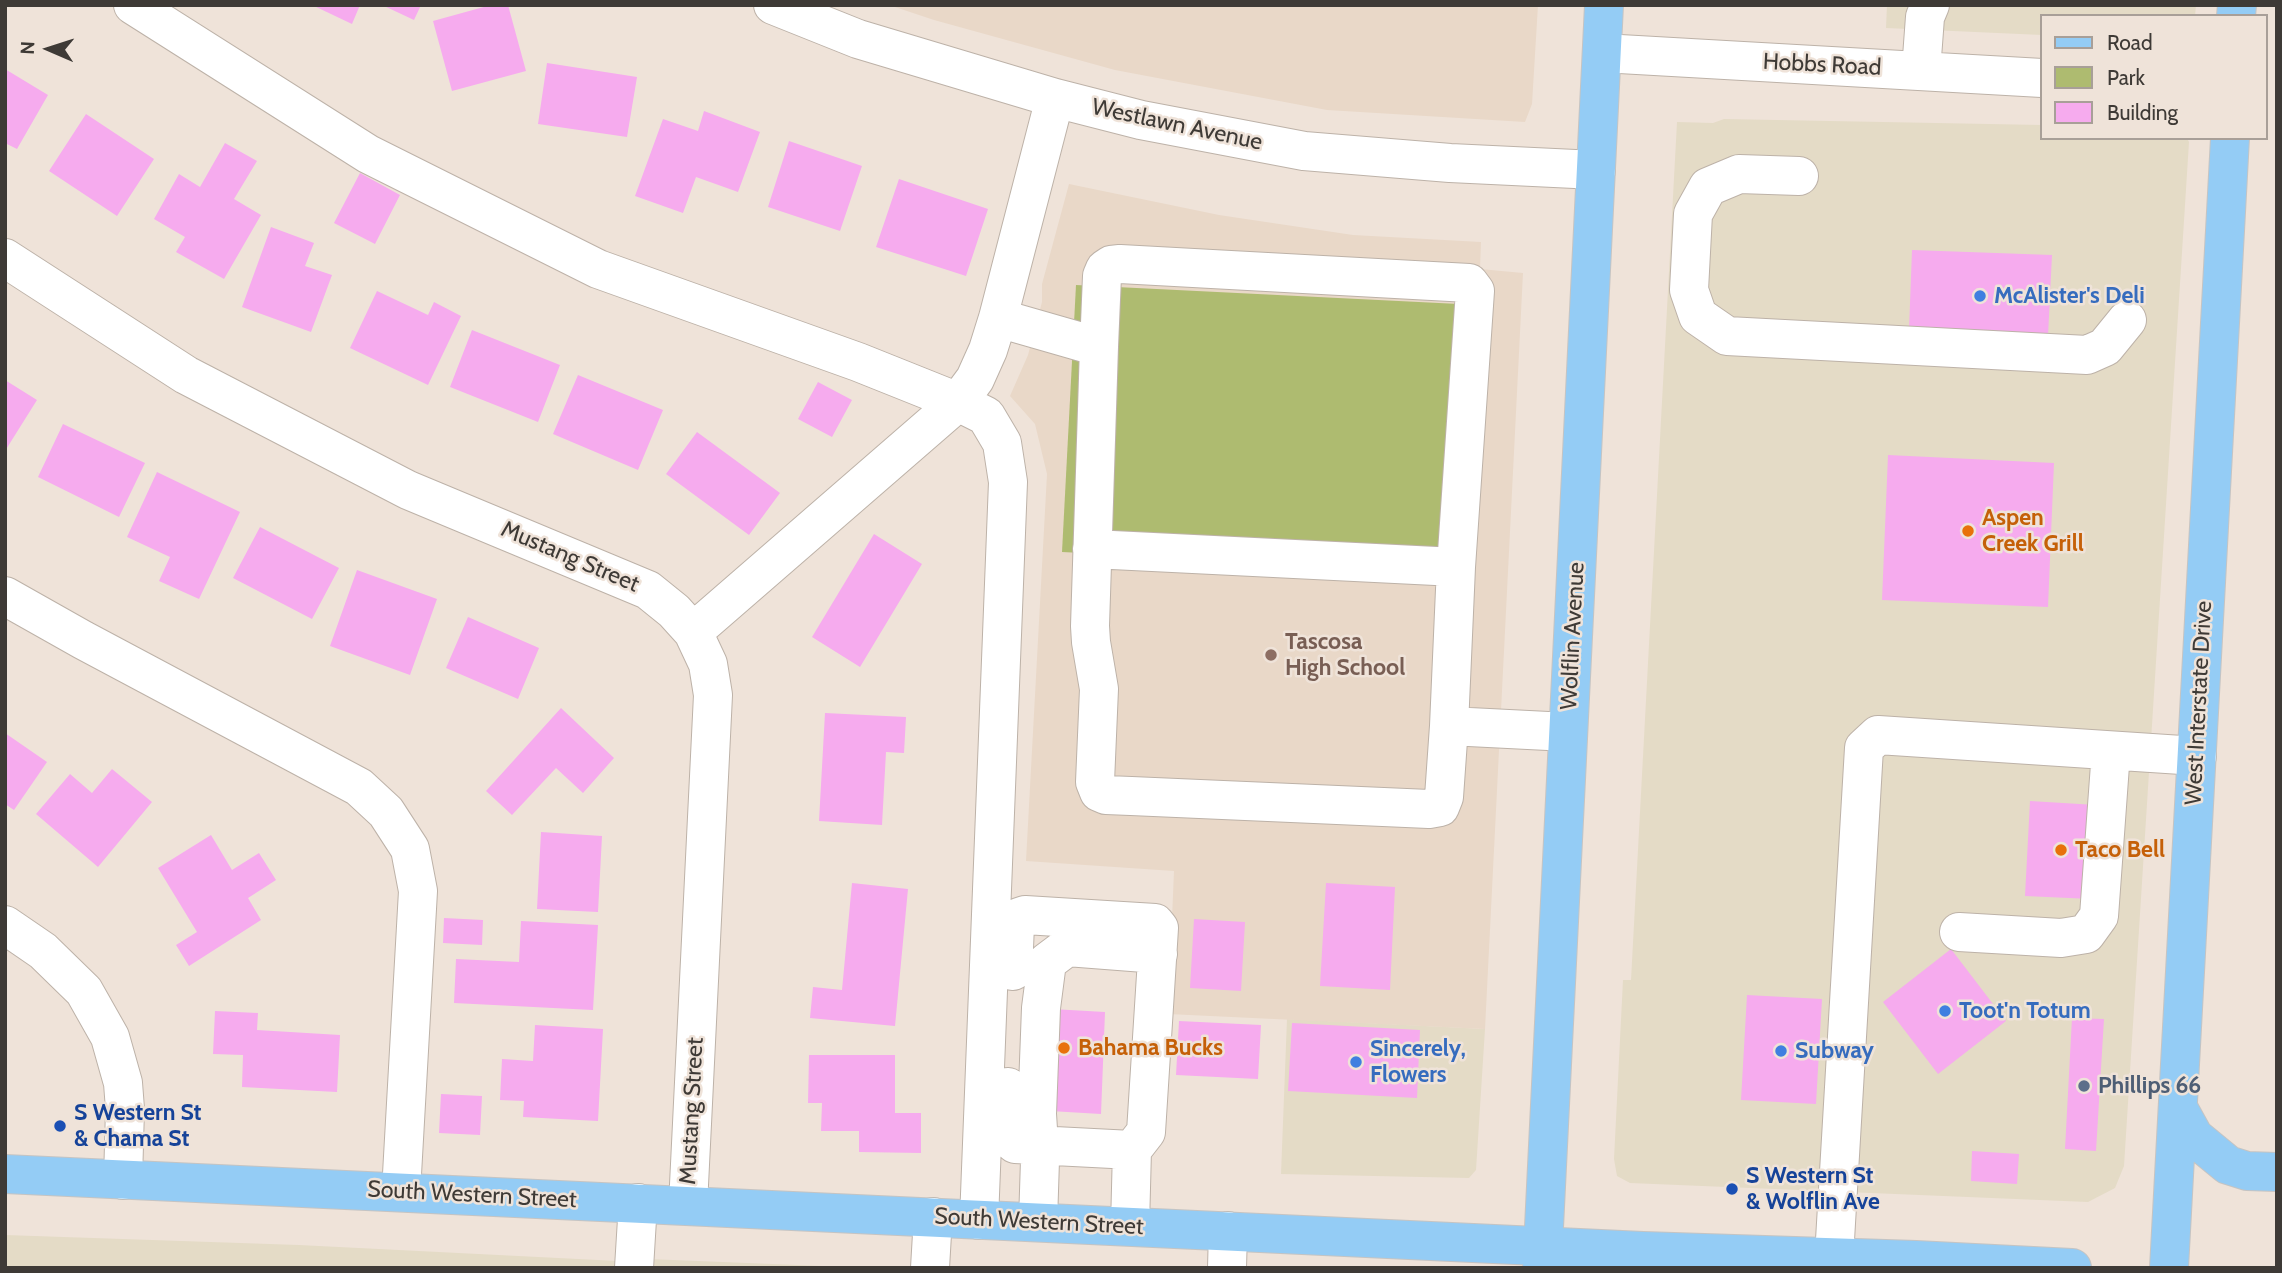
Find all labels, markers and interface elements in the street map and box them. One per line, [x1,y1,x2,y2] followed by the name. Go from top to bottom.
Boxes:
[14,14,84,84] north arrow
[2040,14,2268,140] legend
[2107,30,2153,55] text: Road
[16,41,39,55] text: N
[1762,48,1882,82] street label: Hobbs Road
[2107,65,2145,90] text: Park
[1089,93,1265,157] street label: Westlawn Avenue
[2107,100,2178,125] text: Building
[1994,282,2145,310] place label: McAlister's Deli
[1972,288,1988,304] marker: McAlister's Deli
[1982,504,2084,558] place label: Aspen Creek Grill
[497,516,643,598] street label: Mustang Street
[1960,523,1976,539] marker: Aspen Creek Grill
[1555,561,1591,711] street label: Wolflin Avenue
[2180,600,2218,806] street label: West Interstate Drive
[1285,628,1405,682] place label: Tascosa High School
[1263,647,1279,663] marker: Tascosa High School
[2075,836,2165,864] place label: Taco Bell
[2053,842,2069,858] marker: Taco Bell
[1959,997,2091,1025] place label: Toot'n Totum
[1937,1003,1953,1019] marker: Toot'n Totum
[1078,1034,1223,1062] place label: Bahama Bucks
[1370,1035,1466,1089] place label: Sincerely, Flowers
[674,1037,710,1185] street label: Mustang Street
[1795,1037,1874,1065] place label: Subway
[1056,1040,1072,1056] marker: Bahama Bucks
[1773,1043,1789,1059] marker: Subway
[1348,1054,1364,1070] marker: Sincerely, Flowers
[2098,1072,2201,1100] place label: Phillips 66
[2076,1078,2092,1094] marker: Phillips 66
[74,1099,202,1153] place label: S Western St & Chama St
[52,1118,68,1134] marker: S Western St & Chama St
[1746,1162,1880,1216] place label: S Western St & Wolflin Ave
[367,1176,577,1214] street label: South Western Street
[1724,1181,1740,1197] marker: S Western St & Wolflin Ave
[934,1203,1144,1241] street label: South Western Street

